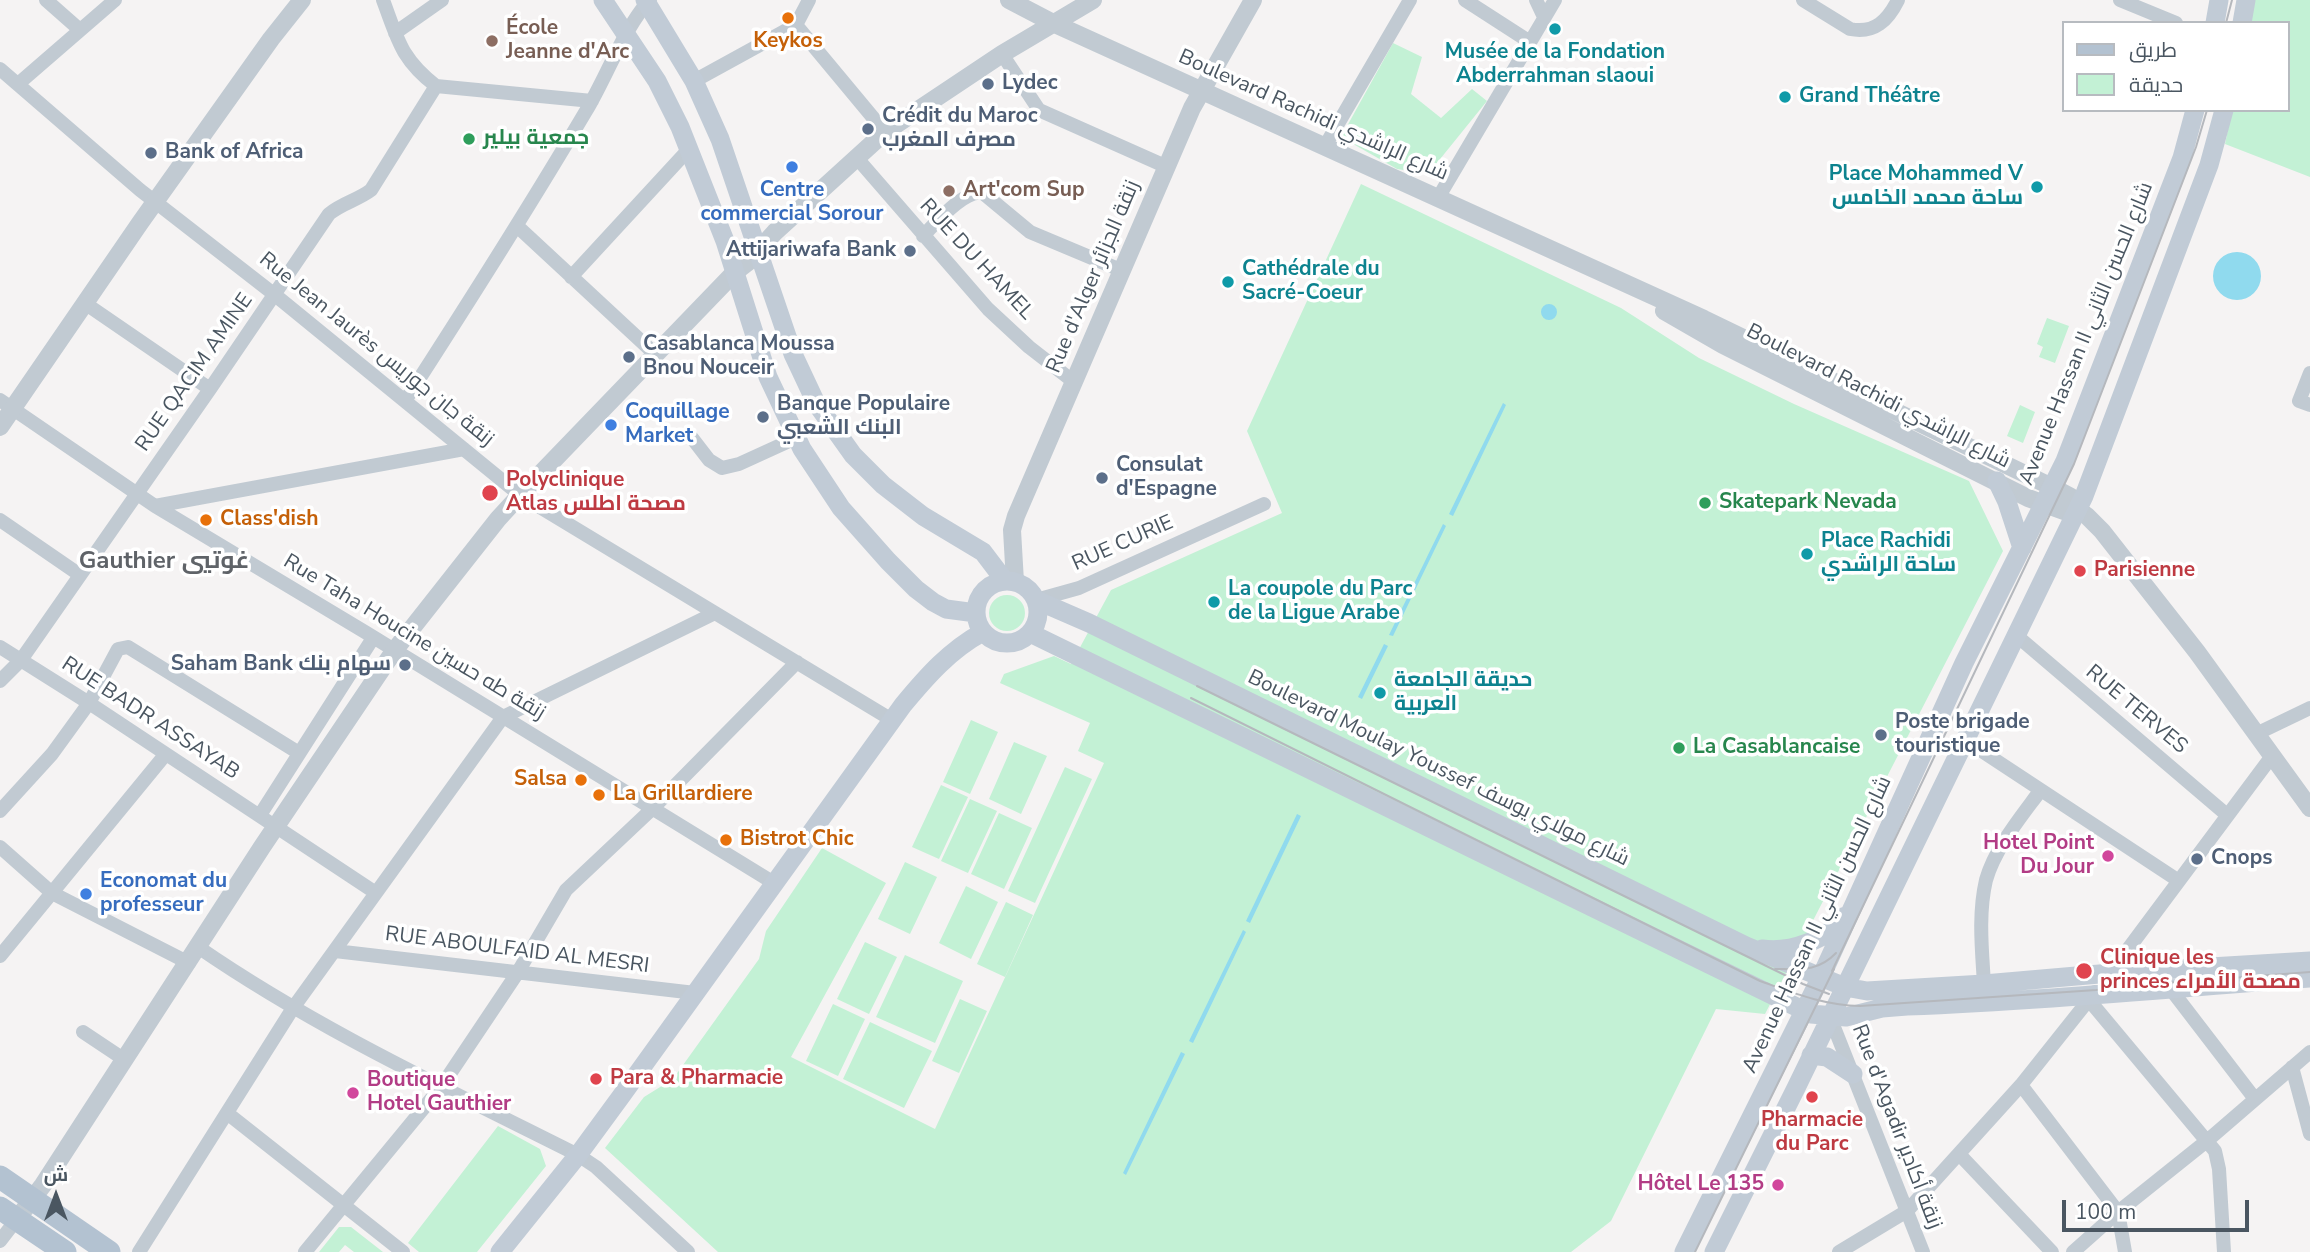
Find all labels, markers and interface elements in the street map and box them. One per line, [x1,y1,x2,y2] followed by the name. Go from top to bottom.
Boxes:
[780,10,796,26] marker: Keykos
[506,16,629,66] place label: École Jeanne d'Arc
[1547,21,1563,37] marker: Musée de la Fondation Abderrahman slaoui
[2062,21,2289,112] legend
[753,29,823,55] place label: Keykos
[484,33,500,49] marker: École Jeanne d'Arc
[2129,36,2177,64] text: طريق
[1445,40,1665,90] place label: Musée de la Fondation Abderrahman slaoui
[1174,45,1452,187] street label: Boulevard Rachidi شارع الراشدي
[1002,71,1058,97] place label: Lydec
[2129,71,2183,99] text: حديقة
[980,76,996,92] marker: Lydec
[1799,84,1940,110] place label: Grand Théâtre
[1777,89,1793,105] marker: Grand Théâtre
[882,104,1038,154] place label: Crédit du Maroc مصرف المغرب
[860,121,876,137] marker: Crédit du Maroc مصرف المغرب
[483,126,589,152] place label: جمعية بيلير
[461,131,477,147] marker: جمعية بيلير
[165,140,303,166] place label: Bank of Africa
[143,145,159,161] marker: Bank of Africa
[784,159,800,175] marker: Centre commercial Sorour
[1829,162,2023,212] place label: Place Mohammed V ساحة محمد الخامس
[1042,177,1146,377] street label: Rue d'Alger زنقة الجزائر
[700,178,884,228] place label: Centre commercial Sorour
[963,178,1084,204] place label: Art'com Sup
[2015,179,2159,489] street label: Avenue Hassan II شارع الحسن الثاني
[2029,179,2045,195] marker: Place Mohammed V ساحة محمد الخامس
[941,183,957,199] marker: Art'com Sup
[914,194,1038,326] street label: RUE DU HAMEL
[726,238,896,264] place label: Attijariwafa Bank
[902,243,918,259] marker: Attijariwafa Bank
[254,247,498,453] street label: Rue Jean Jaurès زنقة جان جوريس
[1242,257,1380,307] place label: Cathédrale du Sacré-Coeur
[1220,274,1236,290] marker: Cathédrale du Sacré-Coeur
[131,289,259,457] street label: RUE QACIM AMINE
[1742,319,2014,475] street label: Boulevard Rachidi شارع الراشدي
[643,332,835,382] place label: Casablanca Moussa Bnou Nouceir
[621,349,637,365] marker: Casablanca Moussa Bnou Nouceir
[777,392,950,442] place label: Banque Populaire البنك الشعبي
[625,400,730,450] place label: Coquillage Market
[755,409,771,425] marker: Banque Populaire البنك الشعبي
[603,417,619,433] marker: Coquillage Market
[1116,453,1217,503] place label: Consulat d'Espagne
[506,468,686,518] place label: Polyclinique Atlas مصحة اطلس
[1094,470,1110,486] marker: Consulat d'Espagne
[480,483,500,503] marker: Polyclinique Atlas مصحة اطلس
[1719,490,1897,516] place label: Skatepark Nevada
[1697,495,1713,511] marker: Skatepark Nevada
[220,507,319,533] place label: Class'dish
[1069,511,1177,577] street label: RUE CURIE
[198,512,214,528] marker: Class'dish
[1821,529,1956,579] place label: Place Rachidi ساحة الراشدي
[1799,546,1815,562] marker: Place Rachidi ساحة الراشدي
[79,548,249,576] district label: Gauthier غوتيي
[278,550,550,726] street label: Rue Taha Houcine زنقة طه حسين
[2094,558,2195,584] place label: Parisienne
[2072,563,2088,579] marker: Parisienne
[1228,577,1412,627] place label: La coupole du Parc de la Ligue Arabe
[1206,594,1222,610] marker: La coupole du Parc de la Ligue Arabe
[56,652,244,786] street label: RUE BADR ASSAYAB
[171,652,391,678] place label: Saham Bank سهام بنك
[397,657,413,673] marker: Saham Bank سهام بنك
[2080,660,2192,760] street label: RUE TERVES
[1243,665,1633,873] street label: Boulevard Moulay Youssef شارع مولاي يوسف
[1394,668,1532,718] place label: حديقة الجامعة العربية
[1372,685,1388,701] marker: حديقة الجامعة العربية
[1895,710,2030,760] place label: Poste brigade touristique
[1873,727,1889,743] marker: Poste brigade touristique
[1693,735,1860,761] place label: La Casablancaise
[1671,740,1687,756] marker: La Casablancaise
[514,767,567,793] place label: Salsa
[573,772,589,788] marker: Salsa
[1738,773,1898,1077] street label: Avenue Hassan II شارع الحسن الثاني
[613,782,753,808] place label: La Grillardiere
[591,787,607,803] marker: La Grillardiere
[740,827,854,853] place label: Bistrot Chic
[1983,831,2094,881] place label: Hotel Point Du Jour
[718,832,734,848] marker: Bistrot Chic
[2211,846,2272,872] place label: Cnops
[2100,848,2116,864] marker: Hotel Point Du Jour
[2189,851,2205,867] marker: Cnops
[100,869,227,919] place label: Economat du professeur
[78,886,94,902] marker: Economat du professeur
[384,922,650,980] street label: RUE ABOULFAID AL MESRI
[2100,946,2301,996] place label: Clinique les princes مصحة الأمراء
[2074,961,2094,981] marker: Clinique les princes مصحة الأمراء
[1845,1021,1947,1233] street label: Rue d'Agadir زنقة أكادير
[610,1066,783,1092] place label: Para & Pharmacie
[367,1068,511,1118] place label: Boutique Hotel Gauthier
[588,1071,604,1087] marker: Para & Pharmacie
[345,1085,361,1101] marker: Boutique Hotel Gauthier
[1804,1089,1820,1105] marker: Pharmacie du Parc
[1761,1108,1863,1158] place label: Pharmacie du Parc
[21,1161,91,1231] north arrow
[44,1162,68,1188] text: ش
[1638,1172,1764,1198] place label: Hôtel Le 135
[1770,1177,1786,1193] marker: Hôtel Le 135
[2065,1186,2252,1230] scale bar
[2075,1198,2136,1226] text: 100 m

